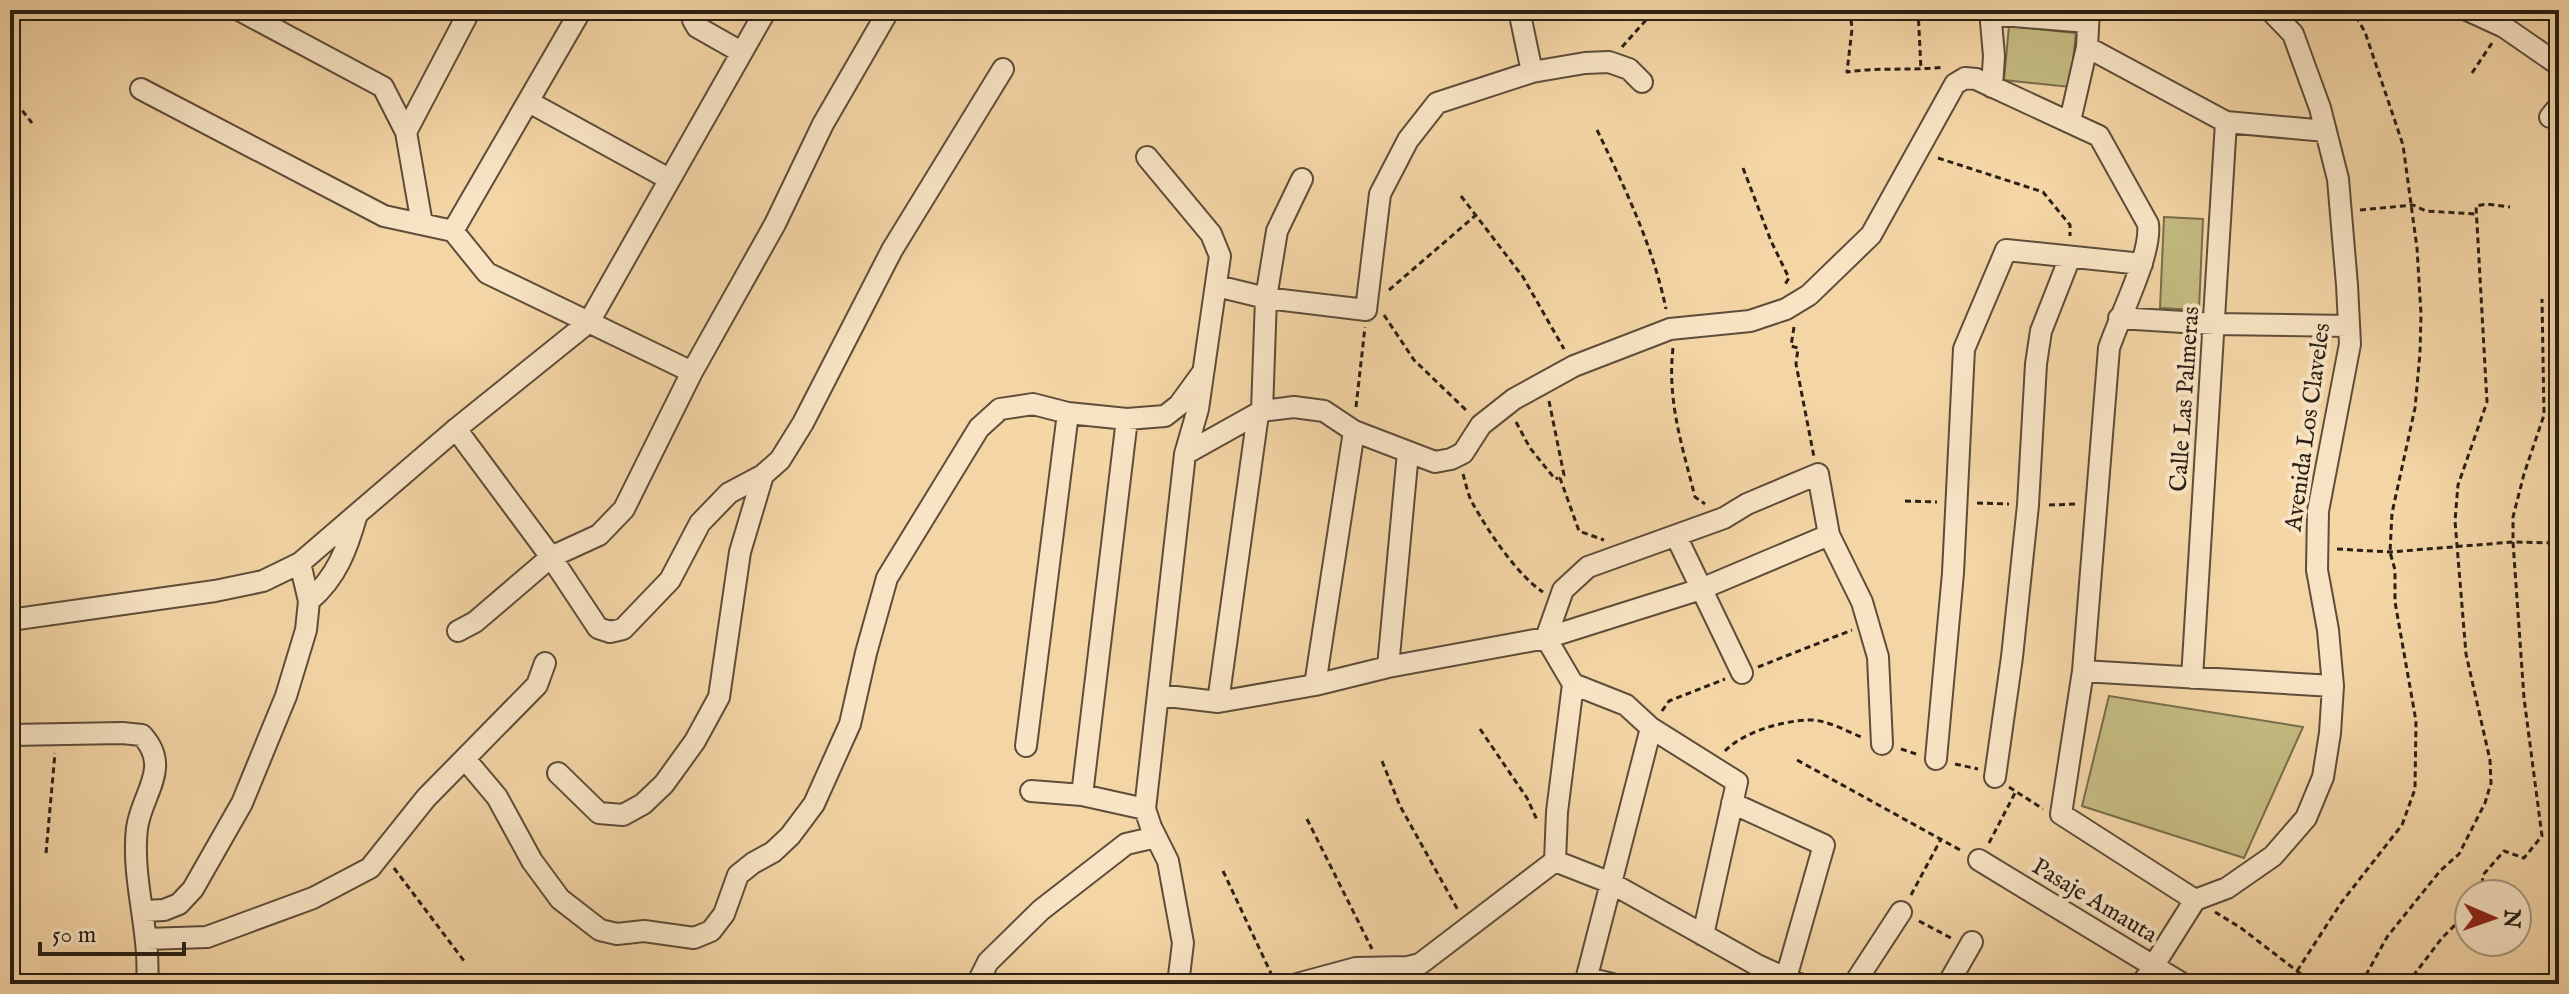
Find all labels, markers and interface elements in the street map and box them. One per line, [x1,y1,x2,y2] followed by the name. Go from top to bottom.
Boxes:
[2164,305,2207,493] street label: Calle Las Palmeras
[2278,321,2338,534] street label: Avenida Los Claveles
[2026,852,2163,951] street label: Pasaje Amauta
[2453,878,2533,958] north arrow
[40,906,184,956] scale bar
[2497,908,2525,929] text: N
[52,920,96,951] text: 50 m

